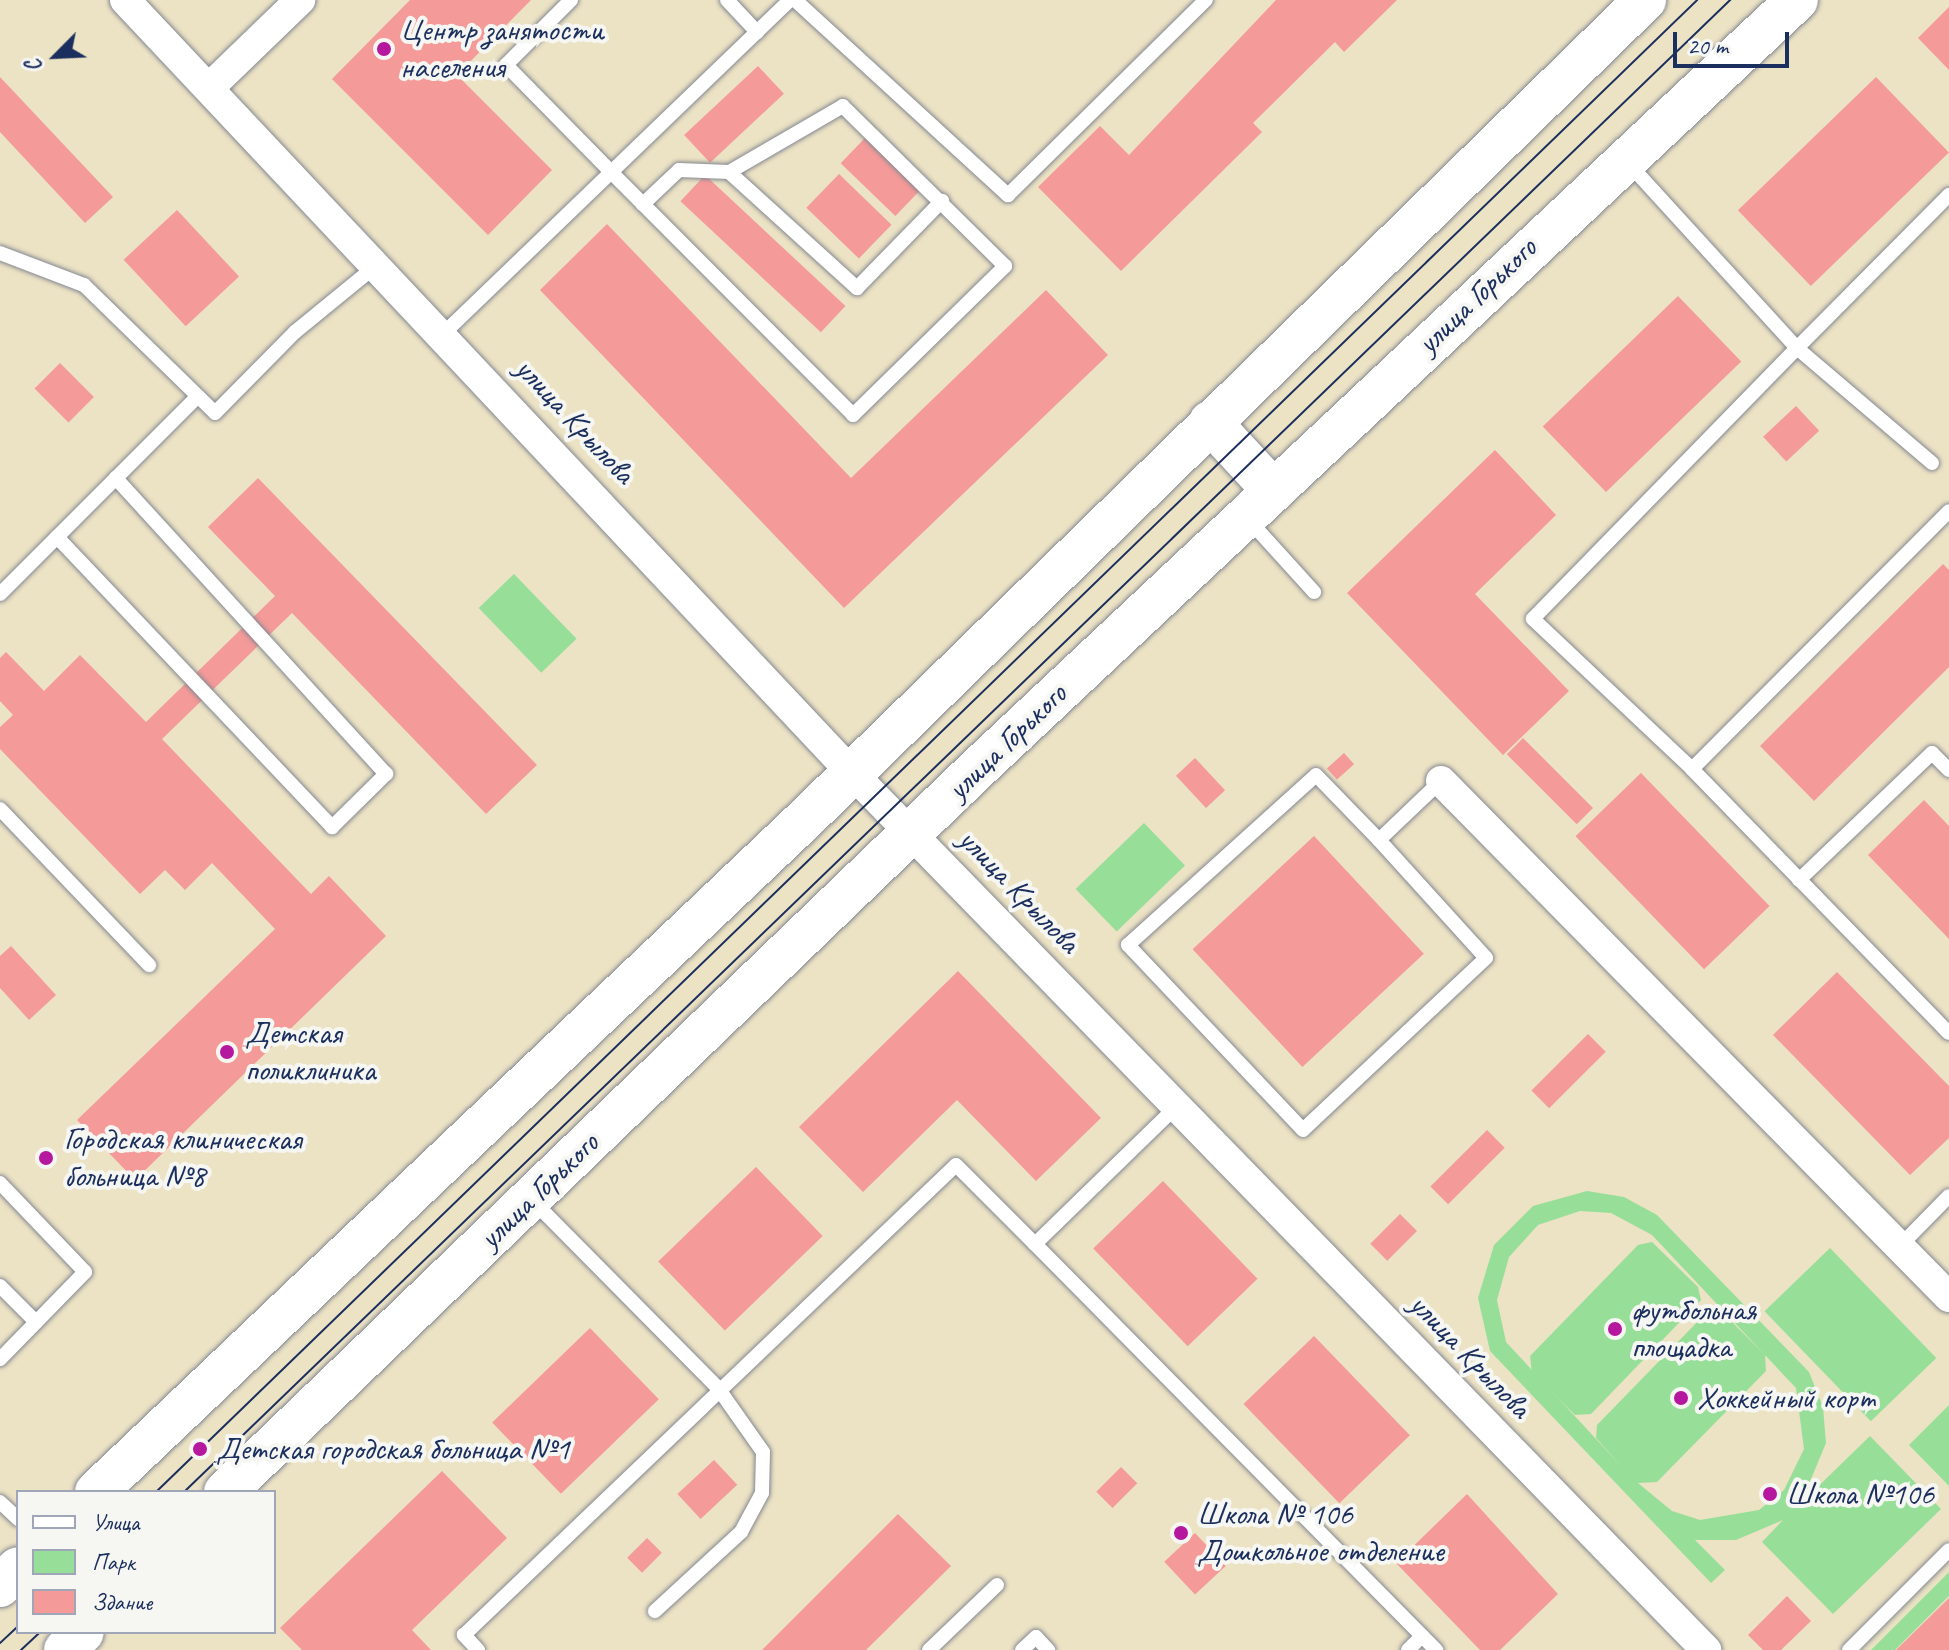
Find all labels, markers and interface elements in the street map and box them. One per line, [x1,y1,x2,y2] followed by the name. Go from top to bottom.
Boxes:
[400,12,601,87] place label: Центр занятости населения
[16,16,96,96] north arrow
[1677,16,1793,66] scale bar
[1687,31,1728,61] text: 20 m
[375,40,393,58] marker: Центр занятости населения
[19,55,49,76] text: С
[1410,230,1544,362] street label: улица Горького
[507,350,643,492] street label: улица Крылова
[940,676,1074,808] street label: улица Горького
[950,821,1088,961] street label: улица Крылова
[245,1015,375,1090] place label: Детская поликлиника
[216,1041,238,1063] marker: Детская поликлиника
[64,1121,300,1196] place label: Городская клиническая больница №8
[472,1125,606,1257] street label: улица Горького
[35,1147,57,1169] marker: Городская клиническая больница №8
[1401,1286,1539,1426] street label: улица Крылова
[1631,1292,1756,1367] place label: футбольная площадка
[1606,1320,1624,1338] marker: футбольная площадка
[1697,1379,1875,1417] place label: Хоккейный корт
[1672,1389,1690,1407] marker: Хоккейный корт
[216,1430,570,1468] place label: Детская городская больница №1
[191,1440,209,1458] marker: Детская городская больница №1
[1786,1475,1934,1513] place label: Школа №106
[1761,1485,1779,1503] marker: Школа №106
[16,1490,276,1634] legend
[1197,1496,1439,1571] place label: Школа № 106 Дошкольное отделение
[92,1507,140,1537] text: Улица
[1172,1524,1190,1542] marker: Школа № 106 Дошкольное отделение
[92,1547,135,1577] text: Парк
[92,1587,152,1617] text: Здание

